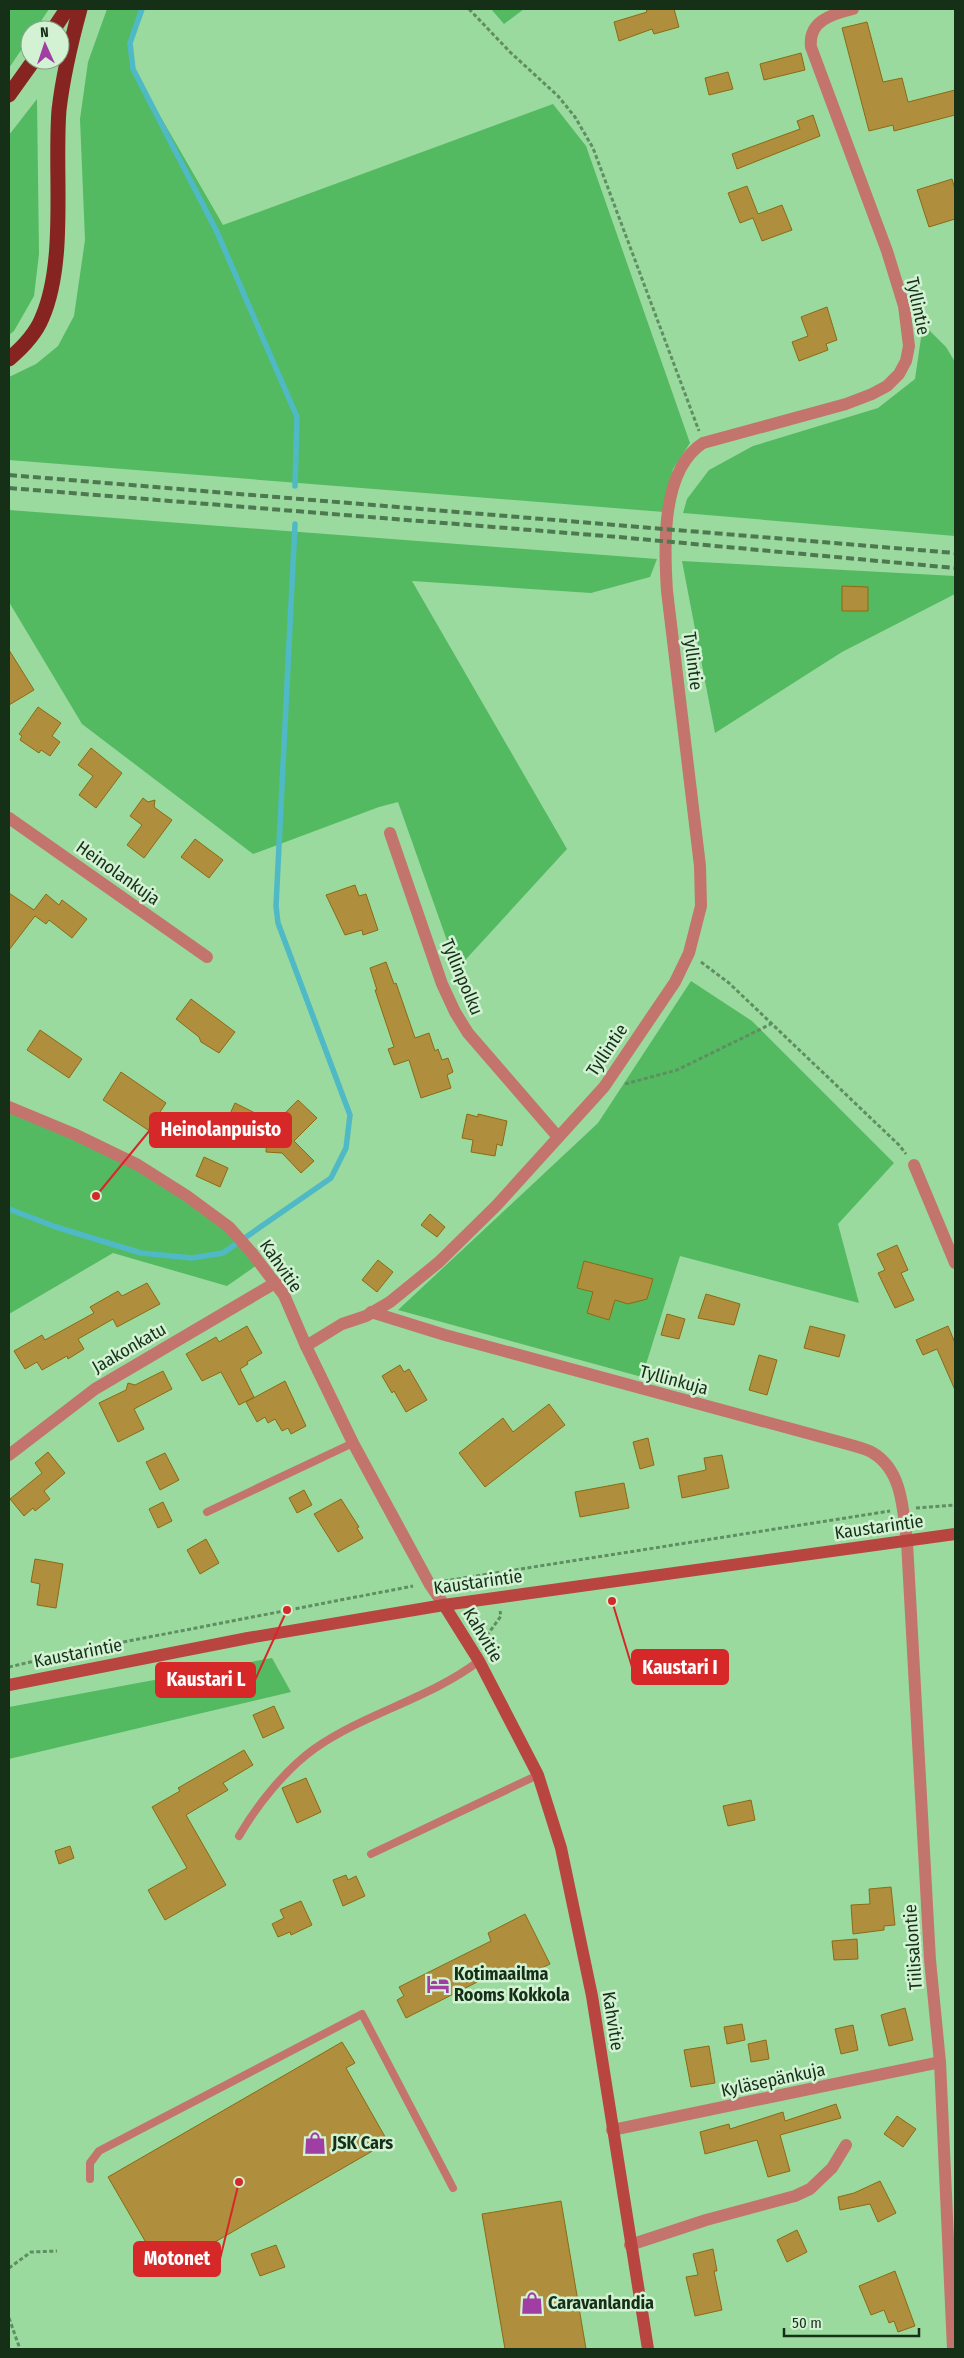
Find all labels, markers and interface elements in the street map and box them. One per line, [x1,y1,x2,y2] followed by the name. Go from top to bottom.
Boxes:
[20,20,70,70] north arrow
[40,24,49,41] text: N
[901,275,935,337] street label: Tyllintie
[679,631,707,691] street label: Tyllintie
[72,836,164,910] street label: Heinolankuja
[436,936,488,1018] street label: Tyllinpolku
[582,1020,633,1080] street label: Tyllintie
[150,1113,291,1147] callout: Heinolanpuisto
[161,1118,281,1141] text: Heinolanpuisto
[255,1235,307,1297] street label: Kahvitie
[88,1318,170,1378] street label: Jaakonkatu
[637,1360,711,1400] street label: Tyllinkuja
[833,1510,925,1544] street label: Kaustarintie
[432,1565,524,1599] street label: Kaustarintie
[458,1604,508,1666] street label: Kahvitie
[32,1634,124,1672] street label: Kaustarintie
[632,1650,728,1684] callout: Kaustari I
[642,1656,718,1679] text: Kaustari I
[156,1663,255,1697] callout: Kaustari L
[166,1668,246,1691] text: Kaustari L
[899,1903,927,1991] street label: Tiilisalontie
[454,1963,570,2006] place label: Kotimaailma Rooms Kokkola
[425,1971,451,1997] hotel icon: Kotimaailma Rooms Kokkola
[597,1990,629,2052] street label: Kahvitie
[719,2058,827,2102] street label: Kyläsepänkuja
[302,2130,328,2156] shop icon: JSK Cars
[331,2132,393,2154] place label: JSK Cars
[134,2242,220,2276] callout: Motonet
[144,2247,211,2270] text: Motonet
[519,2290,545,2316] shop icon: Caravanlandia
[548,2292,654,2314] place label: Caravanlandia
[784,2306,919,2338] scale bar
[792,2314,822,2332] text: 50 m

